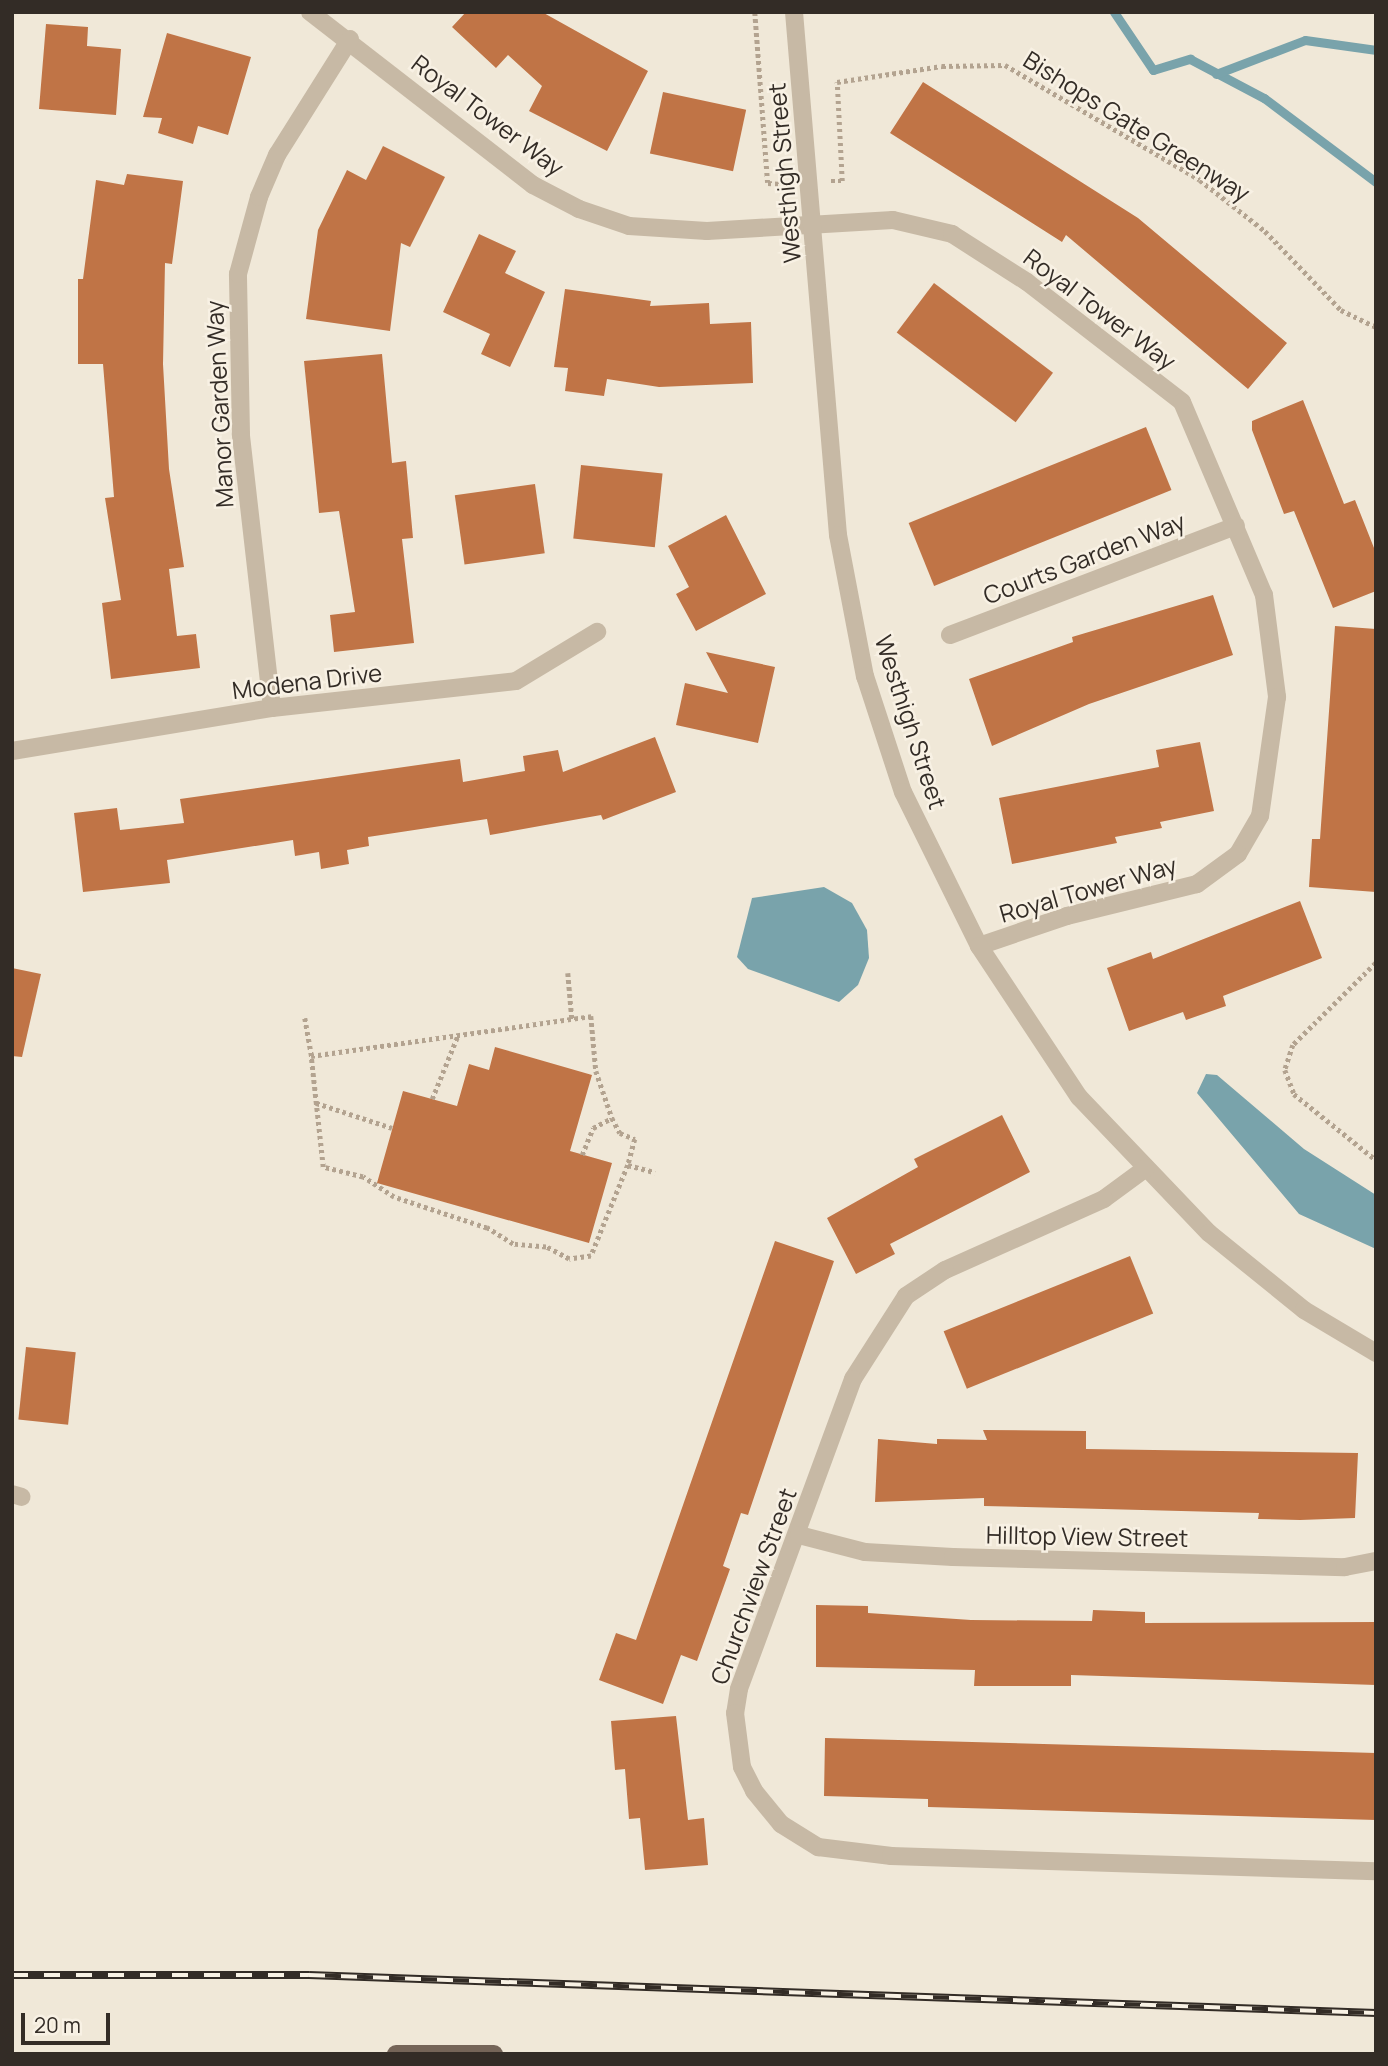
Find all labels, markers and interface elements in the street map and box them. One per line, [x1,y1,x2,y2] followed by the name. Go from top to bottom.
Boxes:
[1019,45,1255,207] street label: Bishops Gate Greenway
[406,48,570,182] street label: Royal Tower Way
[762,82,806,264] street label: Westhigh Street
[1018,242,1182,376] street label: Royal Tower Way
[199,300,239,508] street label: Manor Garden Way
[979,506,1189,610] street label: Courts Garden Way
[869,632,953,812] street label: Westhigh Street
[230,658,384,704] street label: Modena Drive
[996,850,1180,928] street label: Royal Tower Way
[704,1484,802,1688] street label: Churchview Street
[986,1520,1188,1552] street label: Hilltop View Street
[24,2000,114,2044] scale bar
[34,2011,81,2039] text: 20 m

